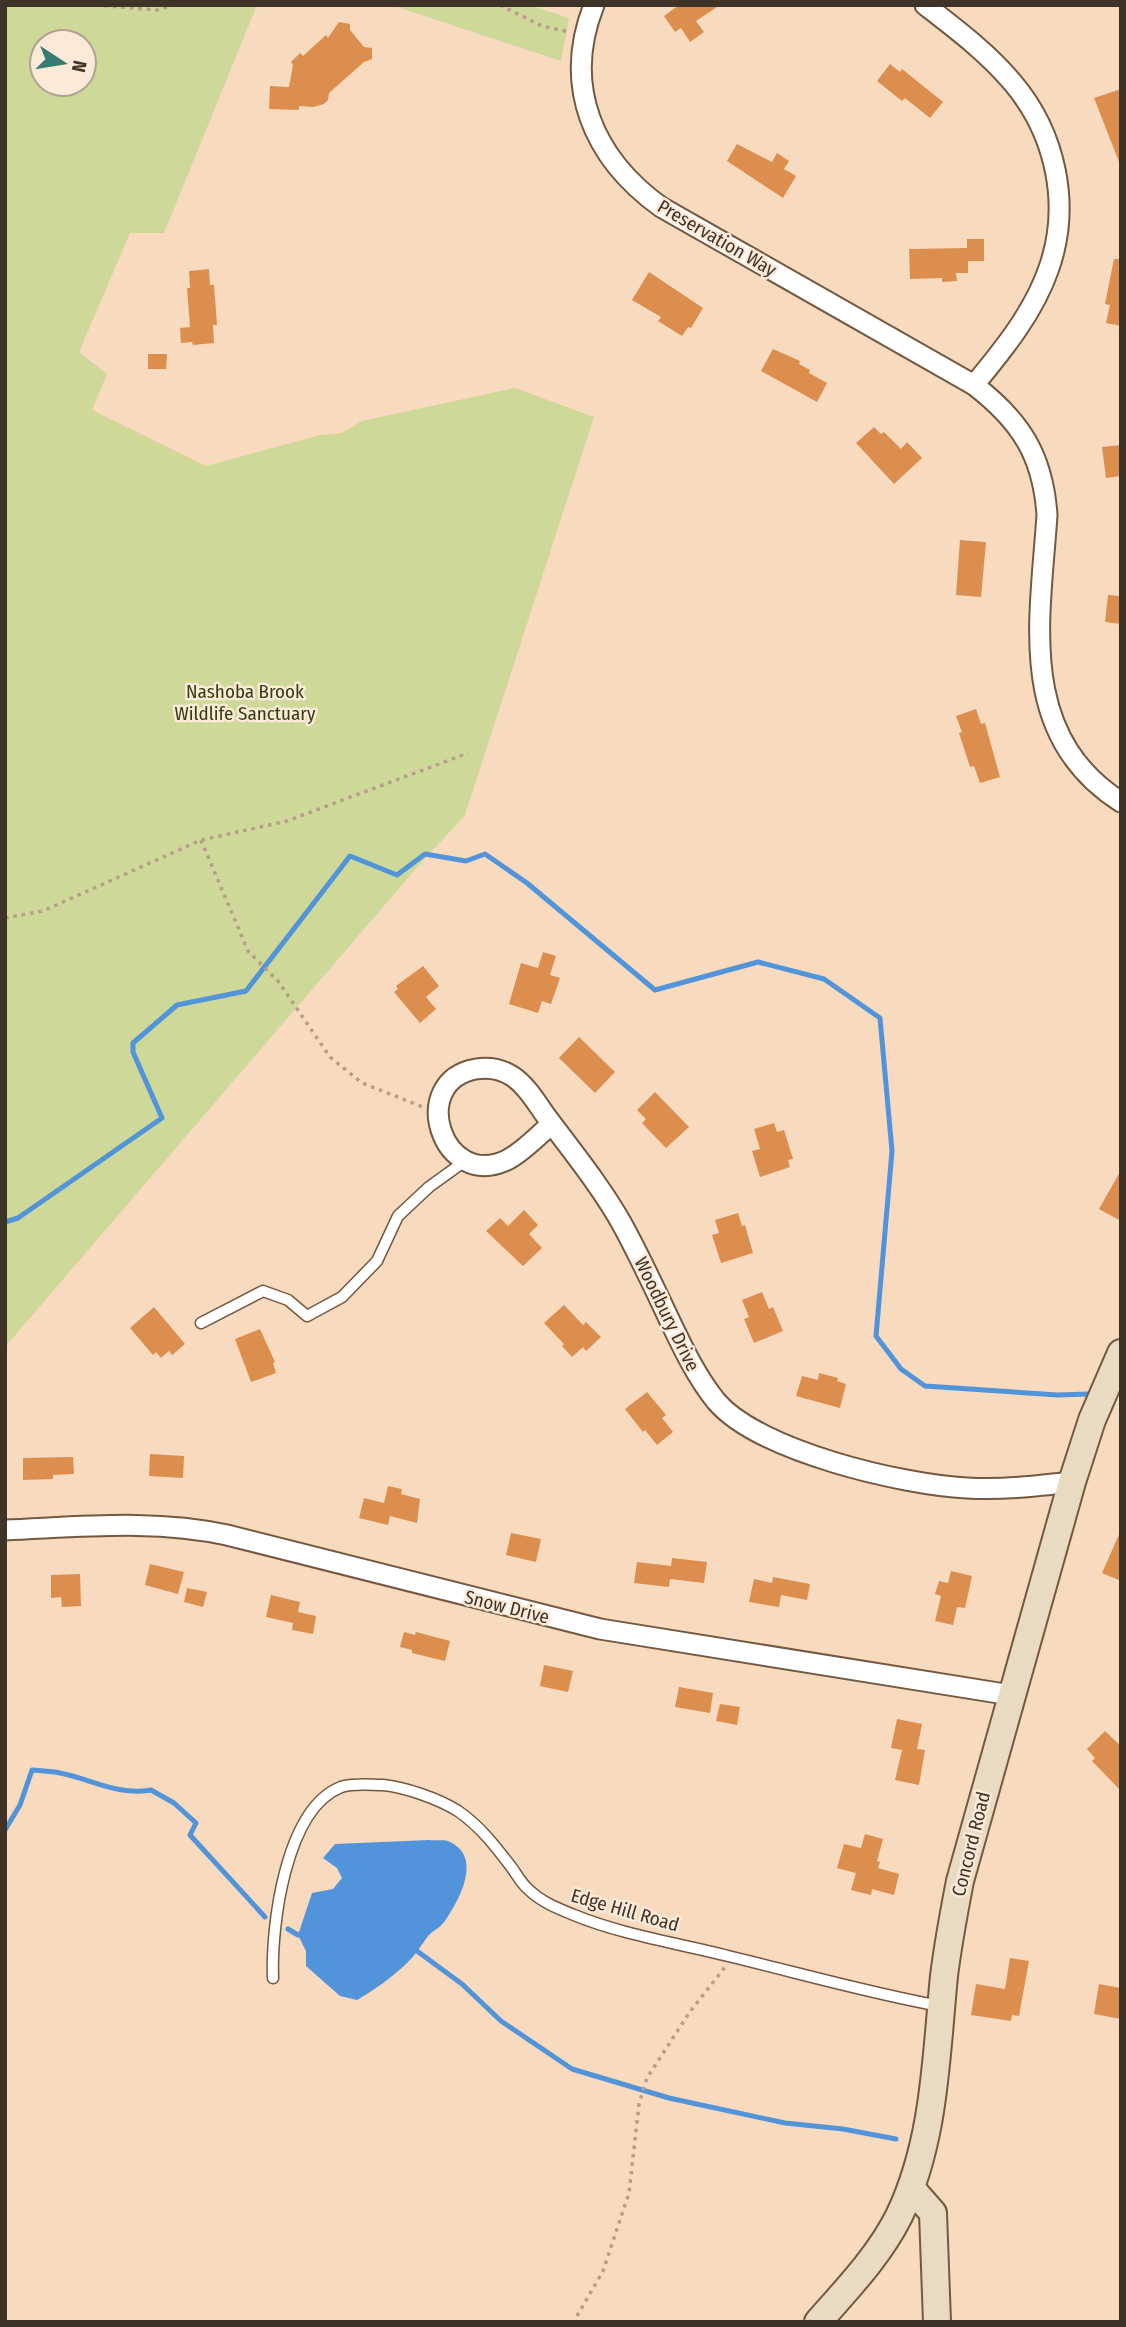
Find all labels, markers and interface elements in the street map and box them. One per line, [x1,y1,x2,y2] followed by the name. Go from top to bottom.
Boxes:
[28,28,98,98] north arrow
[67,58,92,74] text: N
[654,195,781,282] street label: Preservation Way
[175,680,316,725] park label: Nashoba Brook Wildlife Sanctuary
[629,1253,705,1375] street label: Woodbury Drive
[462,1585,552,1629] street label: Snow Drive
[947,1789,995,1899] street label: Concord Road
[568,1884,682,1936] street label: Edge Hill Road

